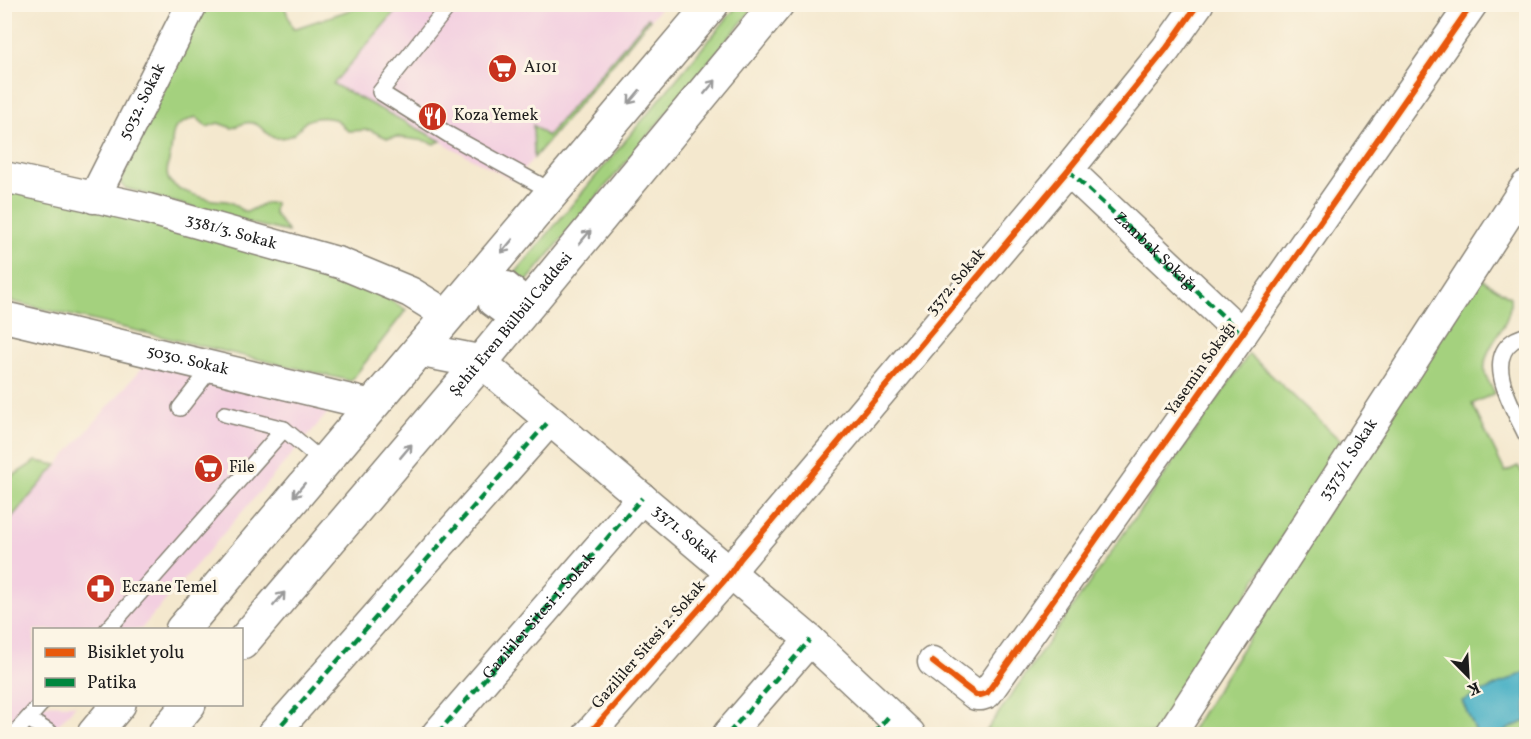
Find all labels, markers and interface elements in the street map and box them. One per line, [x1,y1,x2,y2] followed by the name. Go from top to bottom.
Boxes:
[487,52,519,84] supermarket icon: A101
[524,57,557,79] place label: A101
[114,59,171,144] street label: 5032. Sokak
[703,79,716,95] one-way arrow
[627,89,640,105] one-way arrow
[417,100,449,132] restaurant icon: Koza Yemek
[454,105,538,127] place label: Koza Yemek
[1109,207,1202,297] street label: Zambak Sokağı
[183,209,280,256] street label: 3381/3. Sokak
[579,229,592,245] one-way arrow
[501,238,514,254] one-way arrow
[921,243,991,320] street label: 3372. Sokak
[445,248,578,402] street label: Şehit Eren Bülbül Caddesi
[1160,317,1242,420] street label: Yasemin Sokağı
[145,341,231,381] street label: 5030. Sokak
[1314,414,1383,505] street label: 3373/1. Sokak
[399,444,413,459] one-way arrow
[192,452,224,484] supermarket icon: File
[229,457,255,479] place label: File
[292,482,306,497] one-way arrow
[647,500,723,569] street label: 3371. Sokak
[478,548,601,685] street label: Gazililer Sitesi 1. Sokak
[85,572,117,604] pharmacy icon: Eczane Temel
[587,576,711,714] street label: Gazililer Sitesi 2. Sokak
[122,577,217,599] place label: Eczane Temel
[273,591,286,607] one-way arrow
[33,628,243,706] legend
[87,641,184,666] text: Bisiklet yolu
[1438,646,1498,706] north arrow
[87,671,137,696] text: Patika
[1463,675,1483,700] text: K

